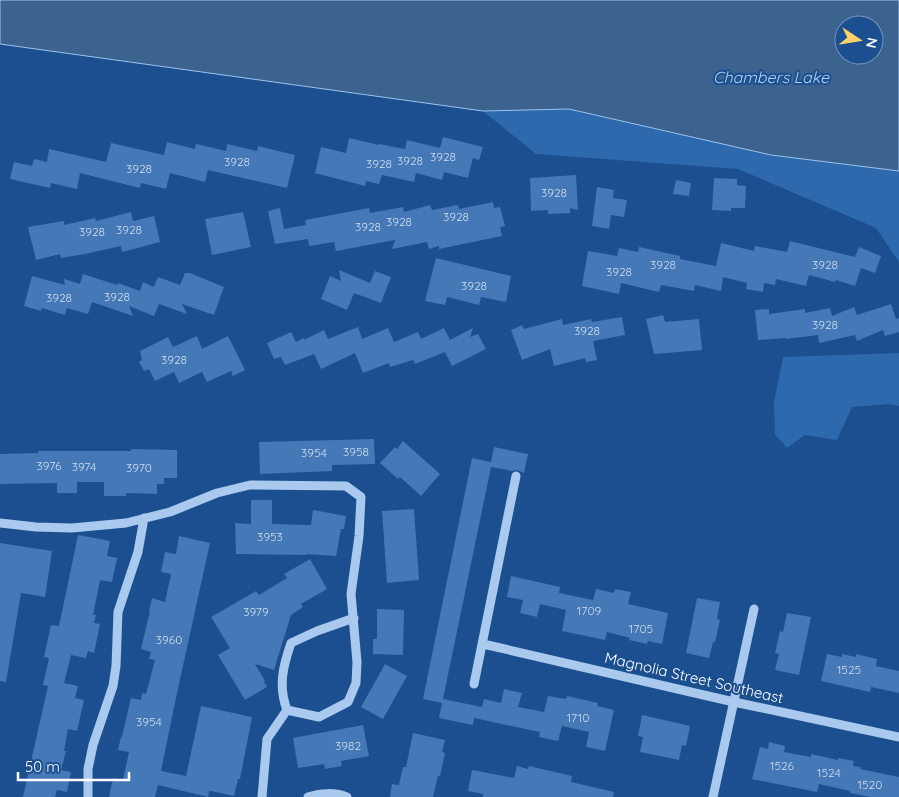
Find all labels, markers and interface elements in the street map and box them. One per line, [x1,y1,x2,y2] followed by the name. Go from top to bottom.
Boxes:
[834,15,884,65] north arrow
[862,36,882,50] text: N
[713,67,830,87] water label: Chambers Lake
[430,149,456,164] house number: 3928
[397,153,423,168] house number: 3928
[224,154,250,169] house number: 3928
[366,156,392,171] house number: 3928
[126,161,152,176] house number: 3928
[541,185,567,200] house number: 3928
[443,209,469,224] house number: 3928
[386,214,412,229] house number: 3928
[355,219,381,234] house number: 3928
[116,222,142,237] house number: 3928
[79,224,105,239] house number: 3928
[650,257,676,272] house number: 3928
[812,257,838,272] house number: 3928
[606,264,632,279] house number: 3928
[461,278,487,293] house number: 3928
[104,289,130,304] house number: 3928
[46,290,72,305] house number: 3928
[812,317,838,332] house number: 3928
[574,323,600,338] house number: 3928
[161,352,187,367] house number: 3928
[343,444,369,459] house number: 3958
[301,445,327,460] house number: 3954
[37,458,62,473] house number: 3976
[72,459,96,474] house number: 3974
[126,460,152,475] house number: 3970
[257,529,283,544] house number: 3953
[577,603,602,618] house number: 1709
[243,604,269,619] house number: 3979
[629,621,653,636] house number: 1705
[156,632,182,647] house number: 3960
[603,648,785,707] street label: Magnolia Street Southeast
[837,662,861,677] house number: 1525
[567,710,589,725] house number: 1710
[136,714,162,729] house number: 3954
[335,738,361,753] house number: 3982
[18,750,129,782] scale bar
[25,757,60,776] text: 50 m
[770,758,795,773] house number: 1526
[817,765,841,780] house number: 1524
[858,777,882,792] house number: 1520

